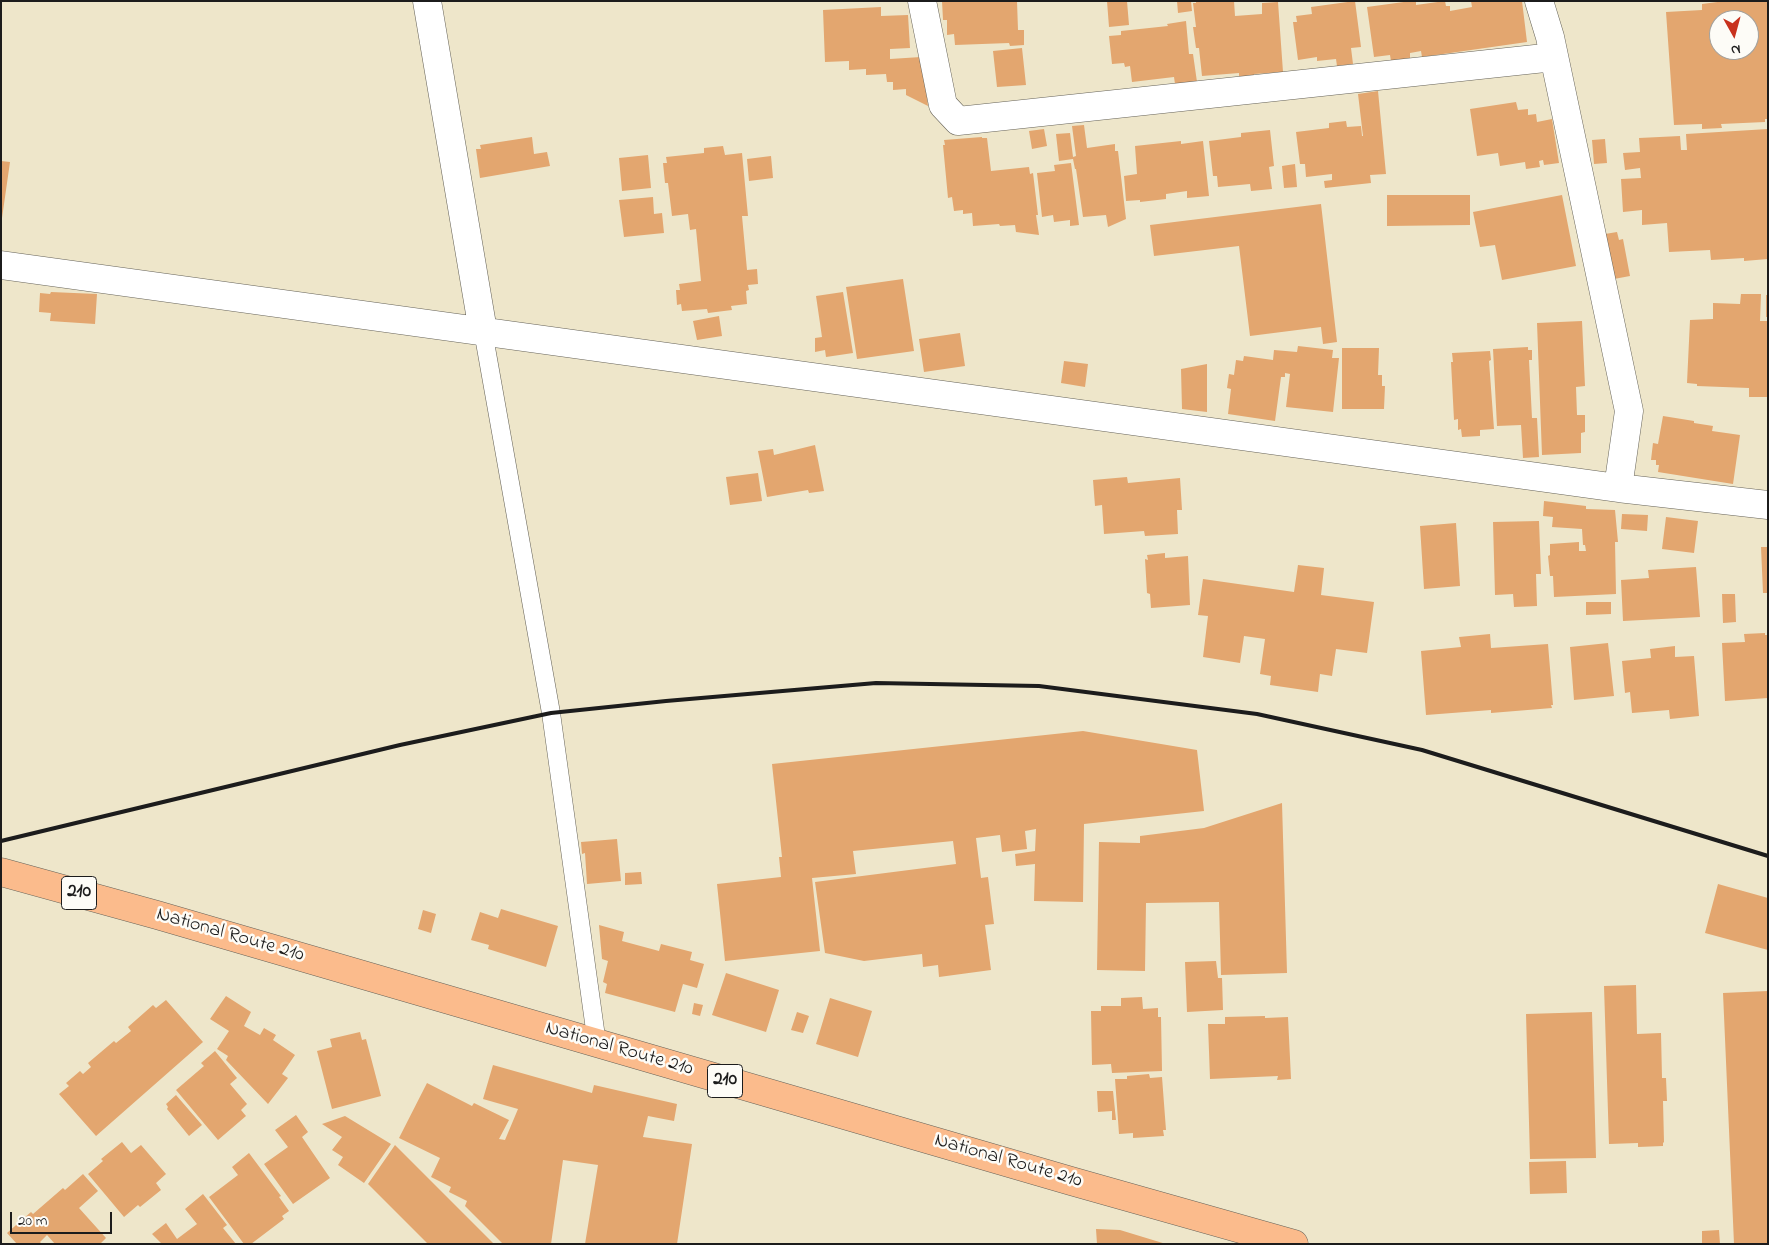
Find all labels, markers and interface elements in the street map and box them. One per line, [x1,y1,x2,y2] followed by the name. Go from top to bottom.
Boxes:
[1709,10,1759,60] north arrow
[1730,38,1742,60] text: N
[62,876,96,910] road number: 210
[153,903,307,969] street label: National Route 210
[542,1017,696,1083] street label: National Route 210
[708,1064,742,1098] road number: 210
[931,1129,1085,1195] street label: National Route 210
[12,1202,115,1234] scale bar
[18,1210,47,1232] text: 20 m

